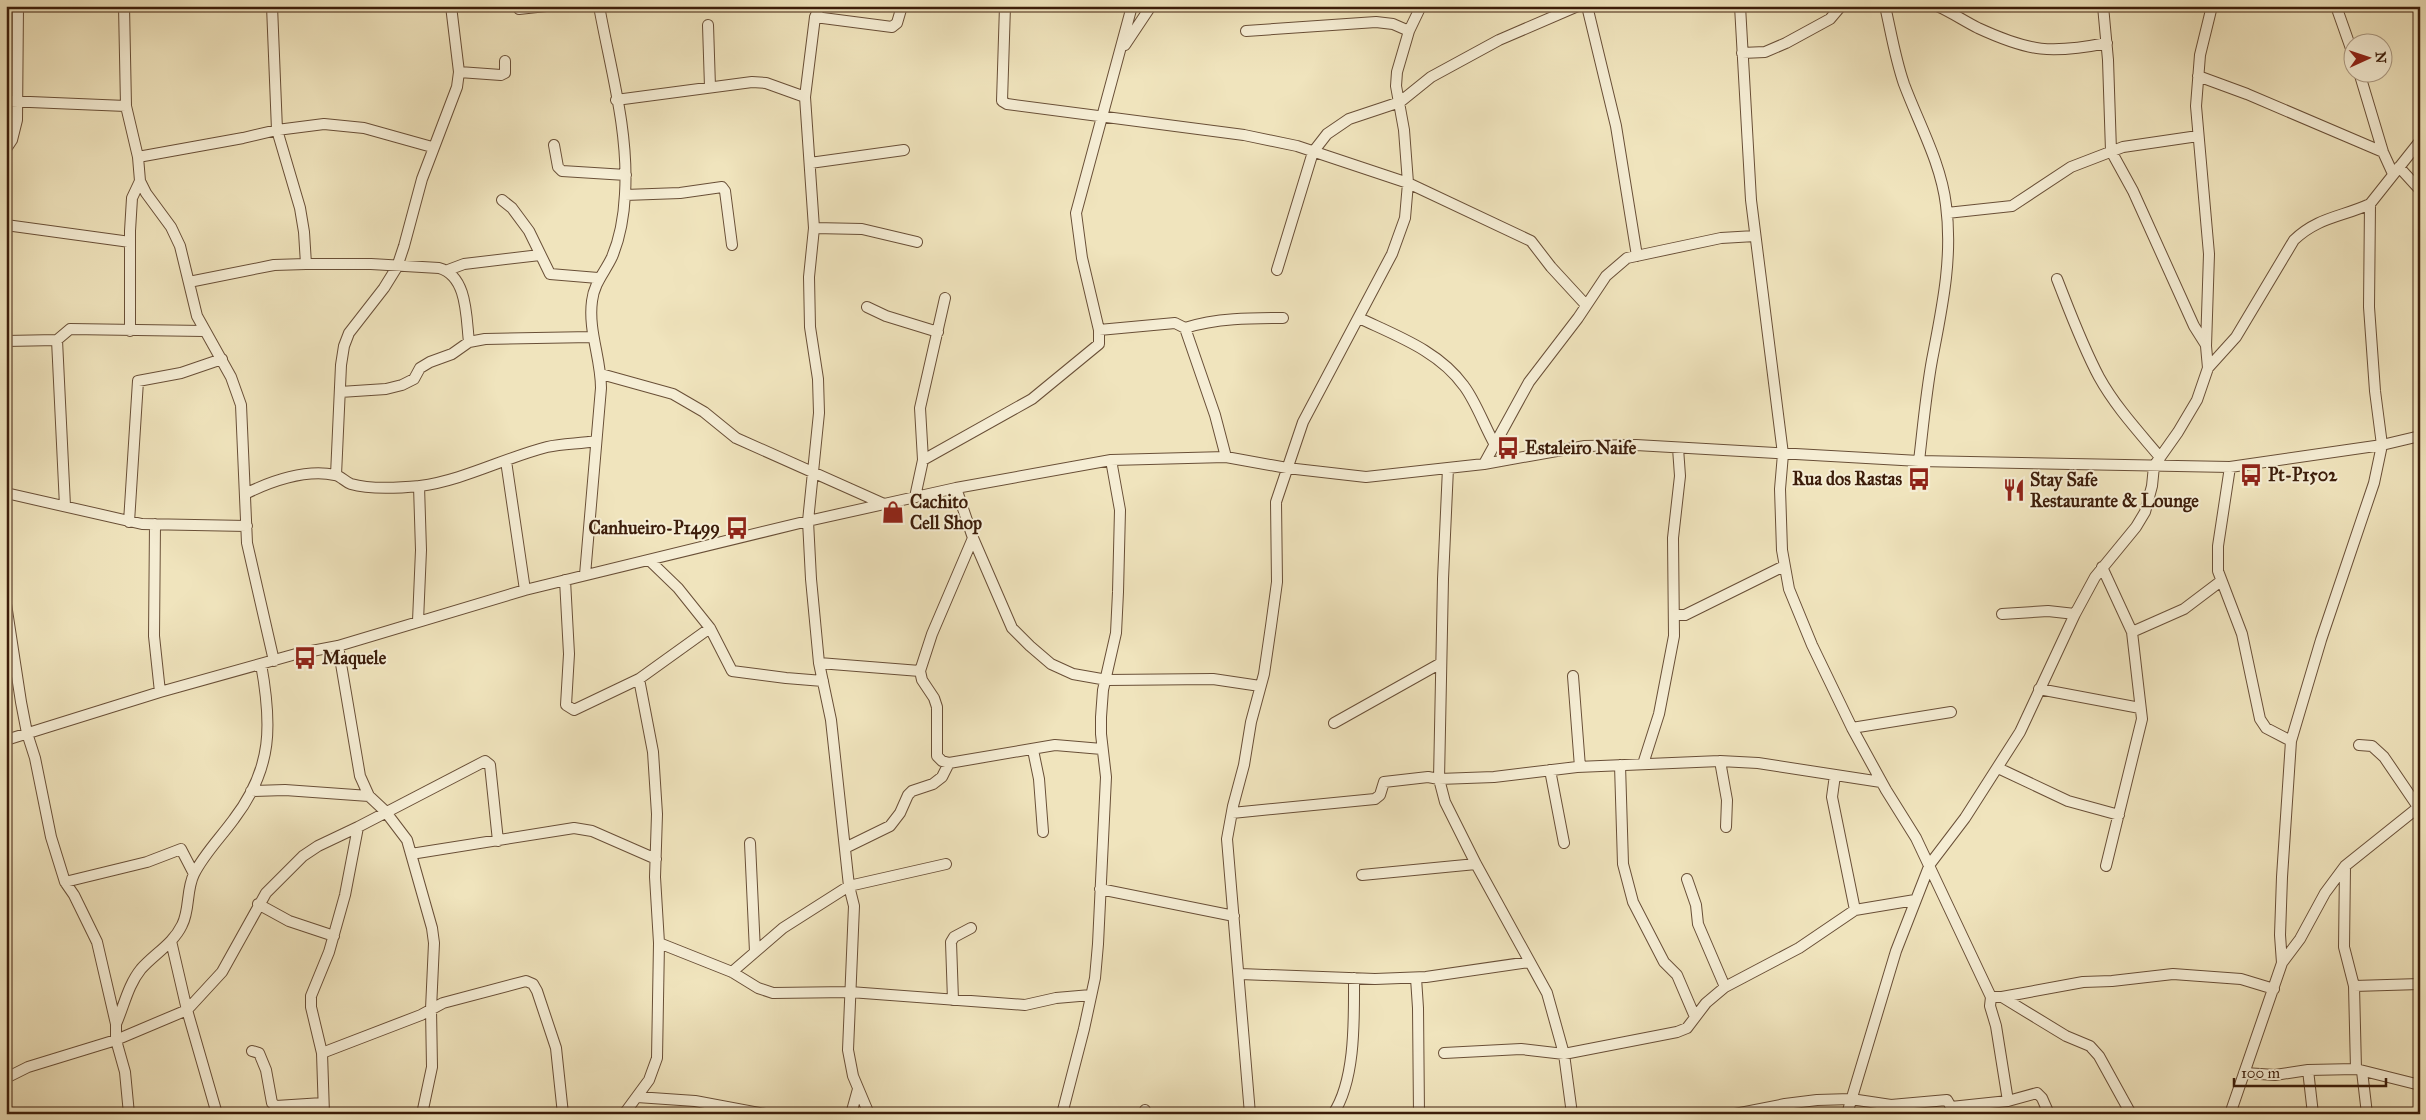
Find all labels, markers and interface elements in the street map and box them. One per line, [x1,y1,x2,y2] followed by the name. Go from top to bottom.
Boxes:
[2344,32,2394,82] north arrow
[2372,51,2389,64] text: N
[1495,435,1521,461] bus stop icon: Estaleiro Naife
[1525,437,1637,459] place label: Estaleiro Naife
[2238,462,2264,488] bus stop icon: Pt-P1502
[2268,464,2338,486] place label: Pt-P1502
[1906,466,1932,492] bus stop icon: Rua dos Rastas
[1792,468,1902,490] place label: Rua dos Rastas
[2030,469,2199,513] place label: Stay Safe Restaurante & Lounge
[2001,477,2027,503] restaurant icon: Stay Safe Restaurante & Lounge
[910,491,982,535] place label: Cachito Cell Shop
[880,499,906,525] shop icon: Cachito Cell Shop
[724,515,750,541] bus stop icon: Canhueiro-P1499
[588,517,720,540] place label: Canhueiro-P1499
[292,645,318,671] bus stop icon: Maquele
[322,647,387,670] place label: Maquele
[2234,1055,2386,1087] scale bar
[2241,1064,2281,1082] text: 100 m

